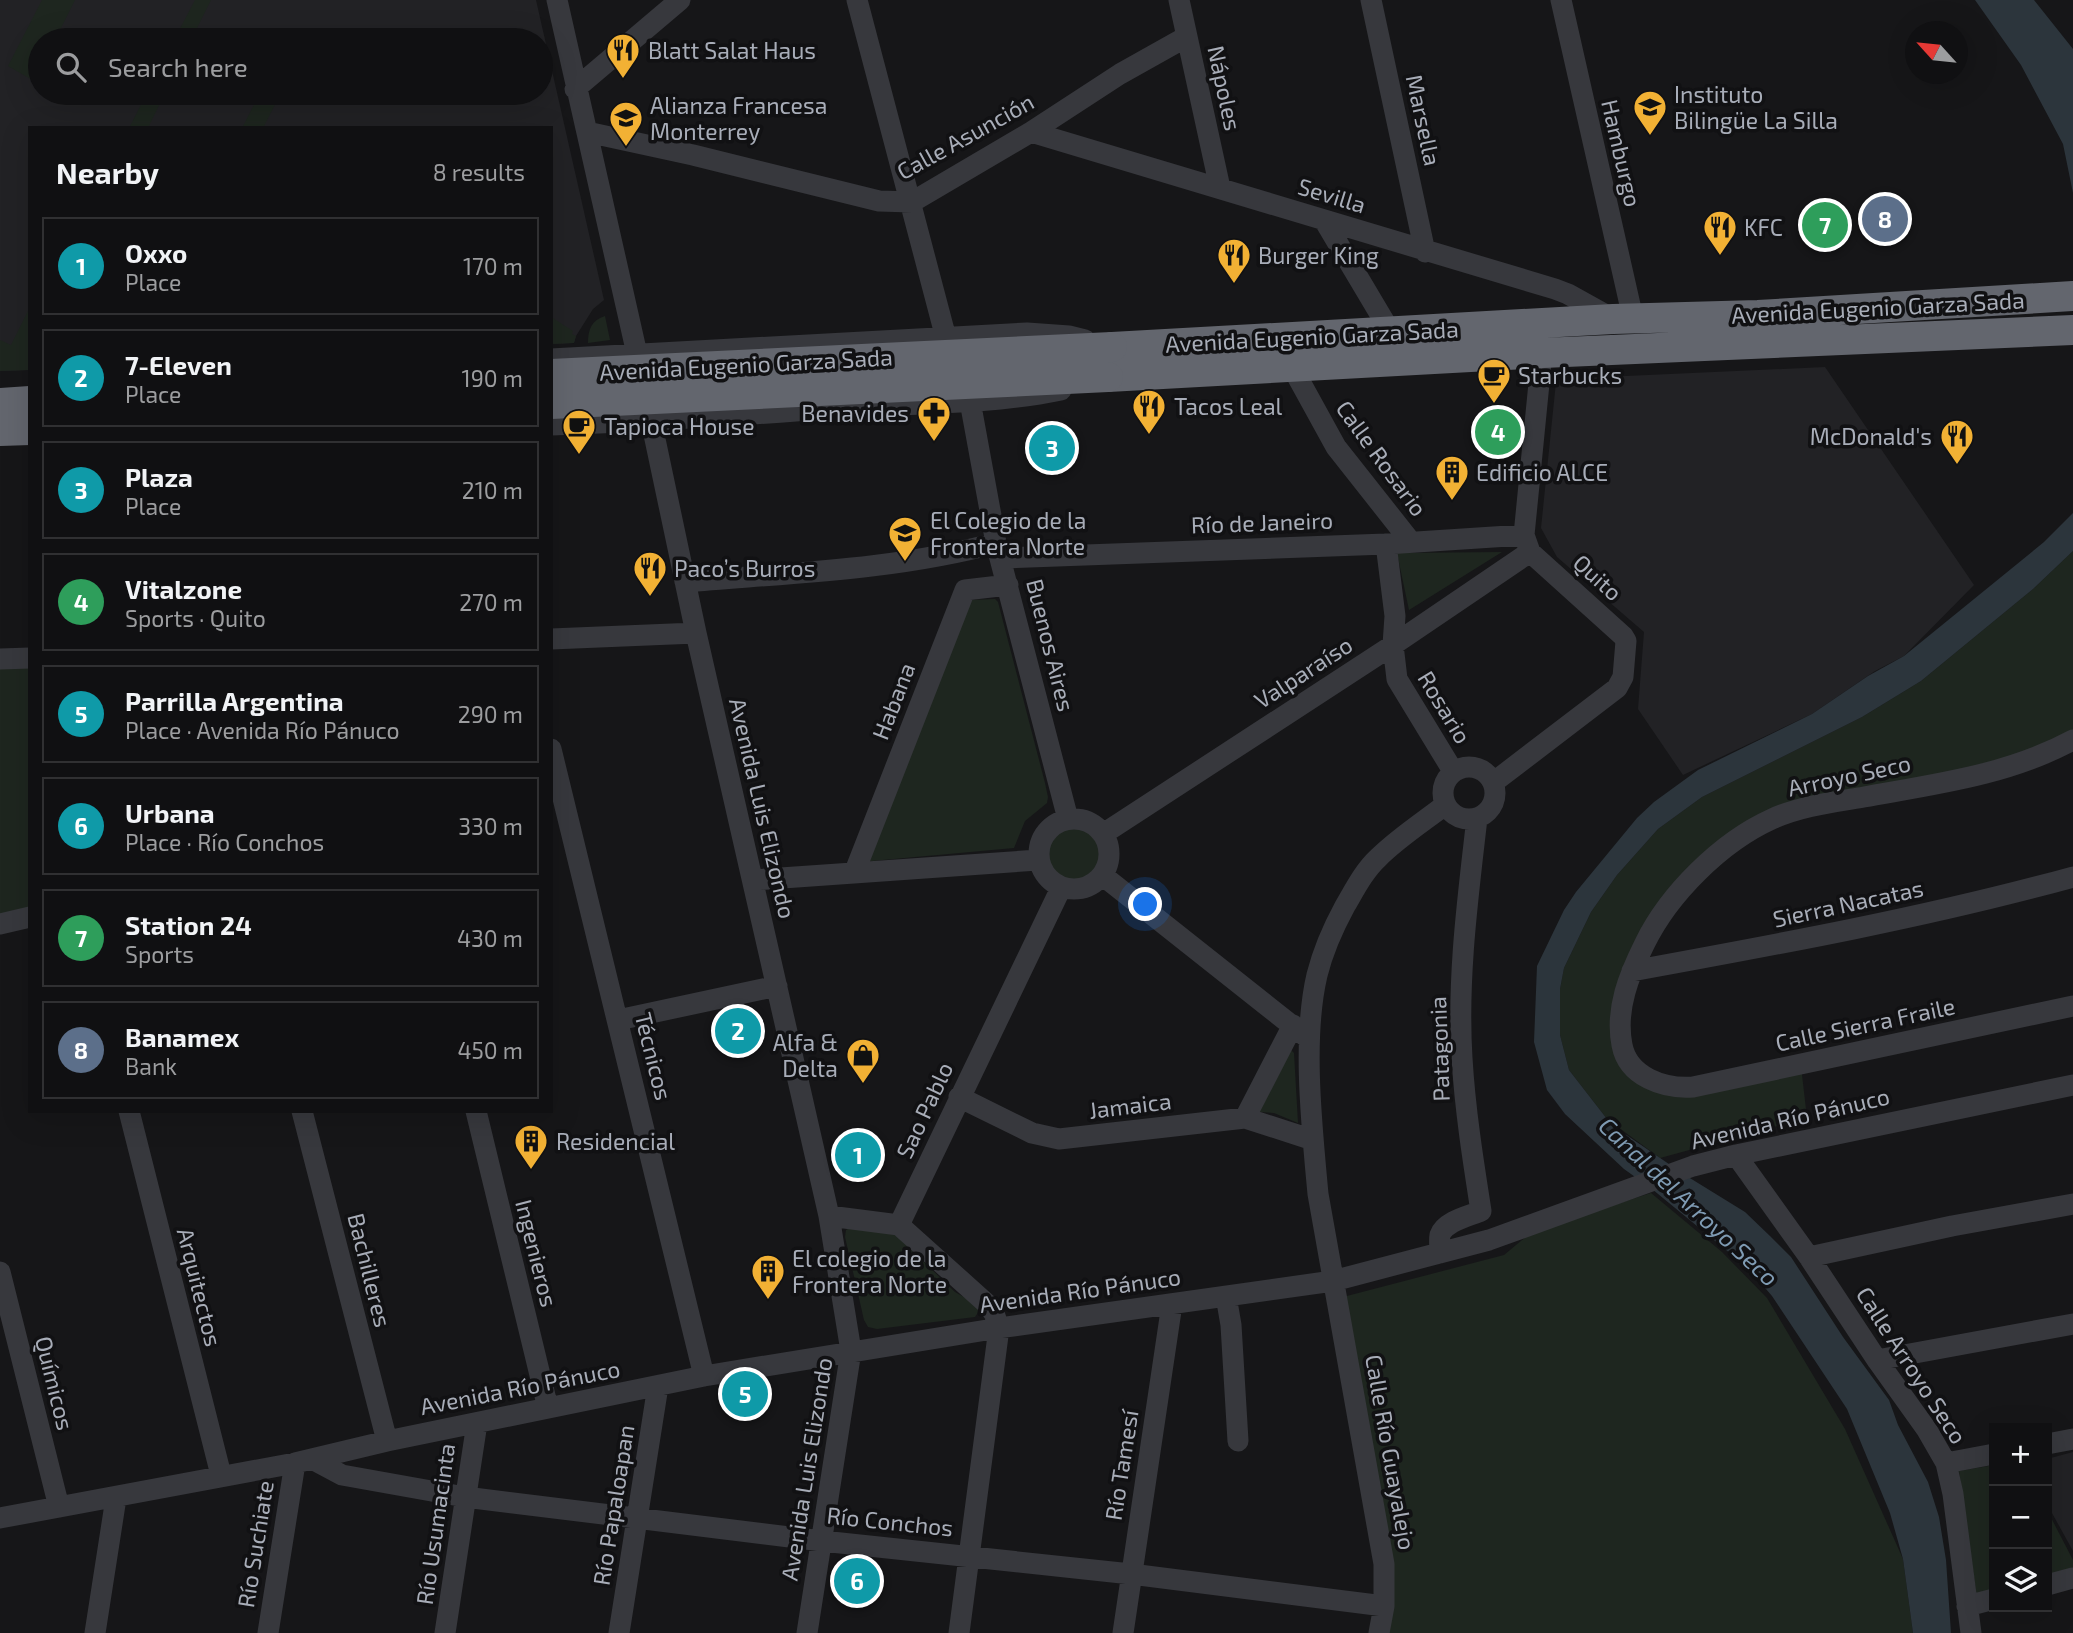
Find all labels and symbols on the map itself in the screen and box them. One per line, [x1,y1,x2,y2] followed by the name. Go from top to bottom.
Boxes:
[1905,21,1968,84] north arrow
[604,31,642,80] restaurant icon: Blatt Salat Haus
[648,36,816,64] place label: Blatt Salat Haus
[1202,43,1248,133] street label: Nápoles
[1401,72,1447,168] street label: Marsella
[1674,80,1838,134] place label: Instituto Bilingüe La Silla
[892,87,1038,185] street label: Calle Asunción
[1631,88,1669,137] school or university icon: Instituto Bilingüe La Silla
[650,91,827,145] place label: Alianza Francesa Monterrey
[1596,97,1648,209] street label: Hamburgo
[607,99,645,148] school or university icon: Alianza Francesa Monterrey
[1295,171,1369,219] street label: Sevilla
[1862,193,1908,245] pin: 8
[1802,199,1848,251] pin: 7
[1701,208,1739,257] restaurant icon: KFC
[1744,213,1783,241] place label: KFC
[1215,236,1253,285] restaurant icon: Burger King
[1258,241,1379,269] place label: Burger King
[1731,285,2025,329] street label: Avenida Eugenio Garza Sada
[1165,314,1459,358] street label: Avenida Eugenio Garza Sada
[599,342,893,386] street label: Avenida Eugenio Garza Sada
[1475,356,1513,405] cafe icon: Starbucks
[1518,361,1622,389] place label: Starbucks
[1130,387,1168,436] restaurant icon: Tacos Leal
[1174,392,1283,420] place label: Tacos Leal
[915,394,953,443] pharmacy icon: Benavides
[1331,395,1433,521] street label: Calle Rosario
[801,399,909,427] place label: Benavides
[1475,406,1521,458] pin: 4
[560,407,598,456] cafe icon: Tapioca House
[604,412,755,440] place label: Tapioca House
[1938,417,1976,466] restaurant icon: McDonald's
[1029,422,1075,474] pin: 3
[1810,422,1932,450] place label: McDonald's
[1433,453,1471,502] building icon: Edificio ALCE
[1476,458,1608,486] place label: Edificio ALCE
[930,506,1086,560] place label: El Colegio de la Frontera Norte
[1190,506,1334,538] street label: Río de Janeiro
[886,514,924,563] school or university icon: El Colegio de la Frontera Norte
[1568,548,1628,606] street label: Quito
[631,549,669,598] restaurant icon: Paco’s Burros
[674,554,815,582] place label: Paco’s Burros
[1021,576,1081,714] street label: Buenos Aires
[1249,630,1357,714] street label: Valparaíso
[866,659,920,743] street label: Habana
[1413,666,1477,748] street label: Rosario
[724,695,802,921] street label: Avenida Luis Elizondo
[1785,748,1913,802] street label: Arroyo Seco
[1770,873,1926,933] street label: Sierra Nacatas
[1128,887,1162,921] your location
[1773,991,1957,1057] street label: Calle Sierra Fraile
[1423,996,1455,1102] street label: Patagonia
[715,1005,761,1057] pin: 2
[630,1009,678,1103] street label: Técnicos
[773,1028,838,1082] place label: Alfa & Delta
[844,1036,882,1085] shop icon: Alfa & Delta
[890,1057,958,1163] street label: Sao Pablo
[1688,1082,1892,1154] street label: Avenida Río Pánuco
[1087,1086,1173,1124] street label: Jamaica
[1593,1110,1785,1292] water label: Canal del Arroyo Seco
[512,1122,550,1171] building icon: Residencial
[556,1127,675,1155] place label: Residencial
[835,1129,881,1181] pin: 1
[510,1196,564,1310] street label: Ingenieros
[342,1210,398,1330] street label: Bachilleres
[172,1225,228,1349] street label: Arquitectos
[792,1244,947,1298] place label: El colegio de la Frontera Norte
[749,1252,787,1301] building icon: El colegio de la Frontera Norte
[977,1262,1183,1318] street label: Avenida Río Pánuco
[1851,1281,1973,1449] street label: Calle Arroyo Seco
[30,1333,80,1433] street label: Químicos
[1360,1352,1422,1552] street label: Calle Río Guayalejo
[418,1354,622,1420] street label: Avenida Río Pánuco
[775,1355,837,1583] street label: Avenida Luis Elizondo
[722,1368,768,1420] pin: 5
[1098,1407,1144,1522] street label: Río Tamesí
[586,1423,640,1587] street label: Río Papaloapan
[410,1441,460,1607] street label: Río Usumacinta
[231,1478,279,1610] street label: Río Suchiate
[825,1500,955,1542] street label: Río Conchos
[834,1555,880,1607] pin: 6

